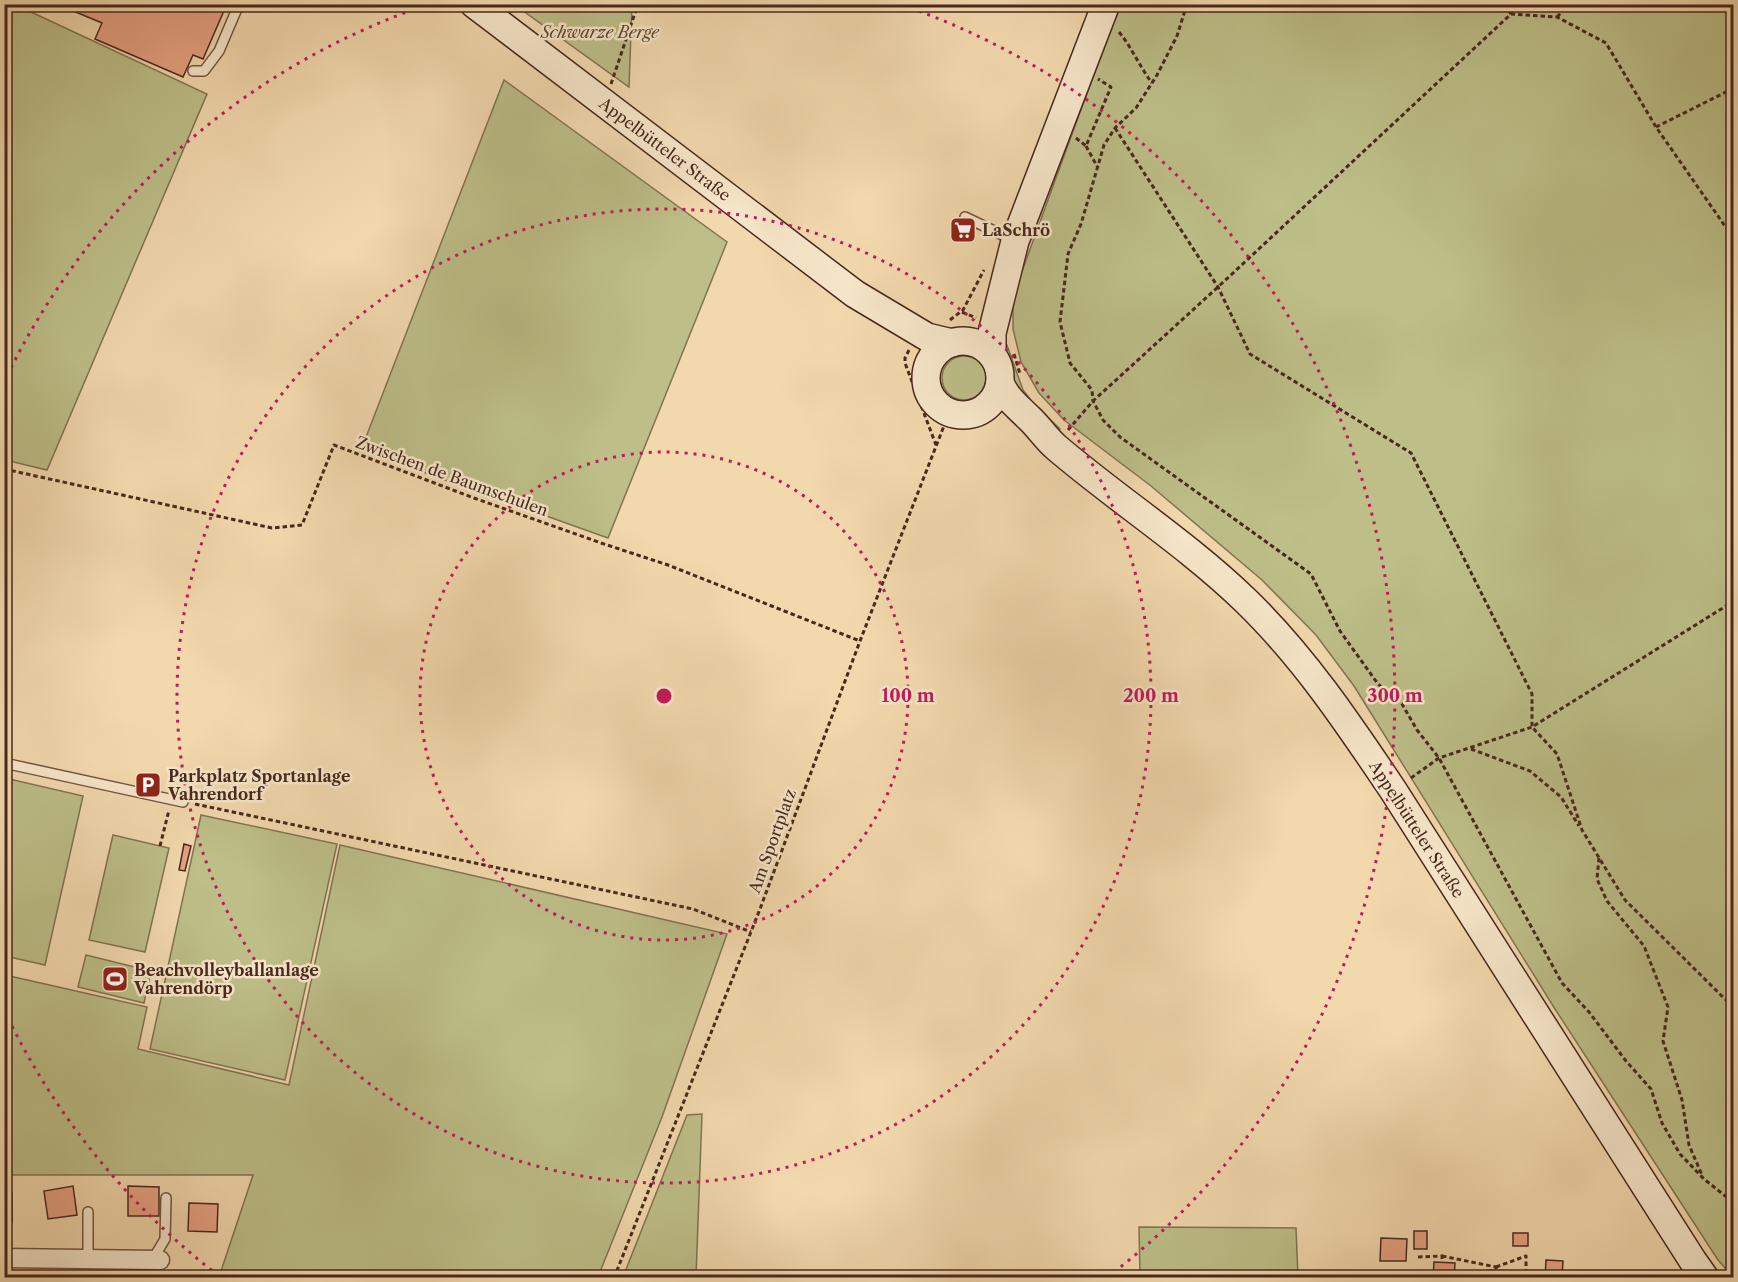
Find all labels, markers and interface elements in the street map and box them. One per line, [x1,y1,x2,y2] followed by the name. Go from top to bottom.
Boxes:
[540,22,660,42] park label: Schwarze Berge
[594,92,735,205] street label: Appelbütteler Straße
[948,215,978,245] supermarket icon: LaSchrö
[982,220,1050,240] place label: LaSchrö
[353,432,551,520] street label: Zwischen de Baumschulen
[881,685,935,707] text: 100 m
[1123,685,1179,707] text: 200 m
[1367,685,1423,707] text: 300 m
[654,686,674,706] centre of rings
[1365,756,1469,901] street label: Appelbütteler Straße
[167,766,351,804] place label: Parkplatz Sportanlage Vahrendorf
[133,770,163,800] parking icon: Parkplatz Sportanlage Vahrendorf
[744,786,800,897] street label: Am Sportplatz
[133,960,319,998] place label: Beachvolleyballanlage Vahrendörp
[100,964,130,994] sports icon: Beachvolleyballanlage Vahrendörp

